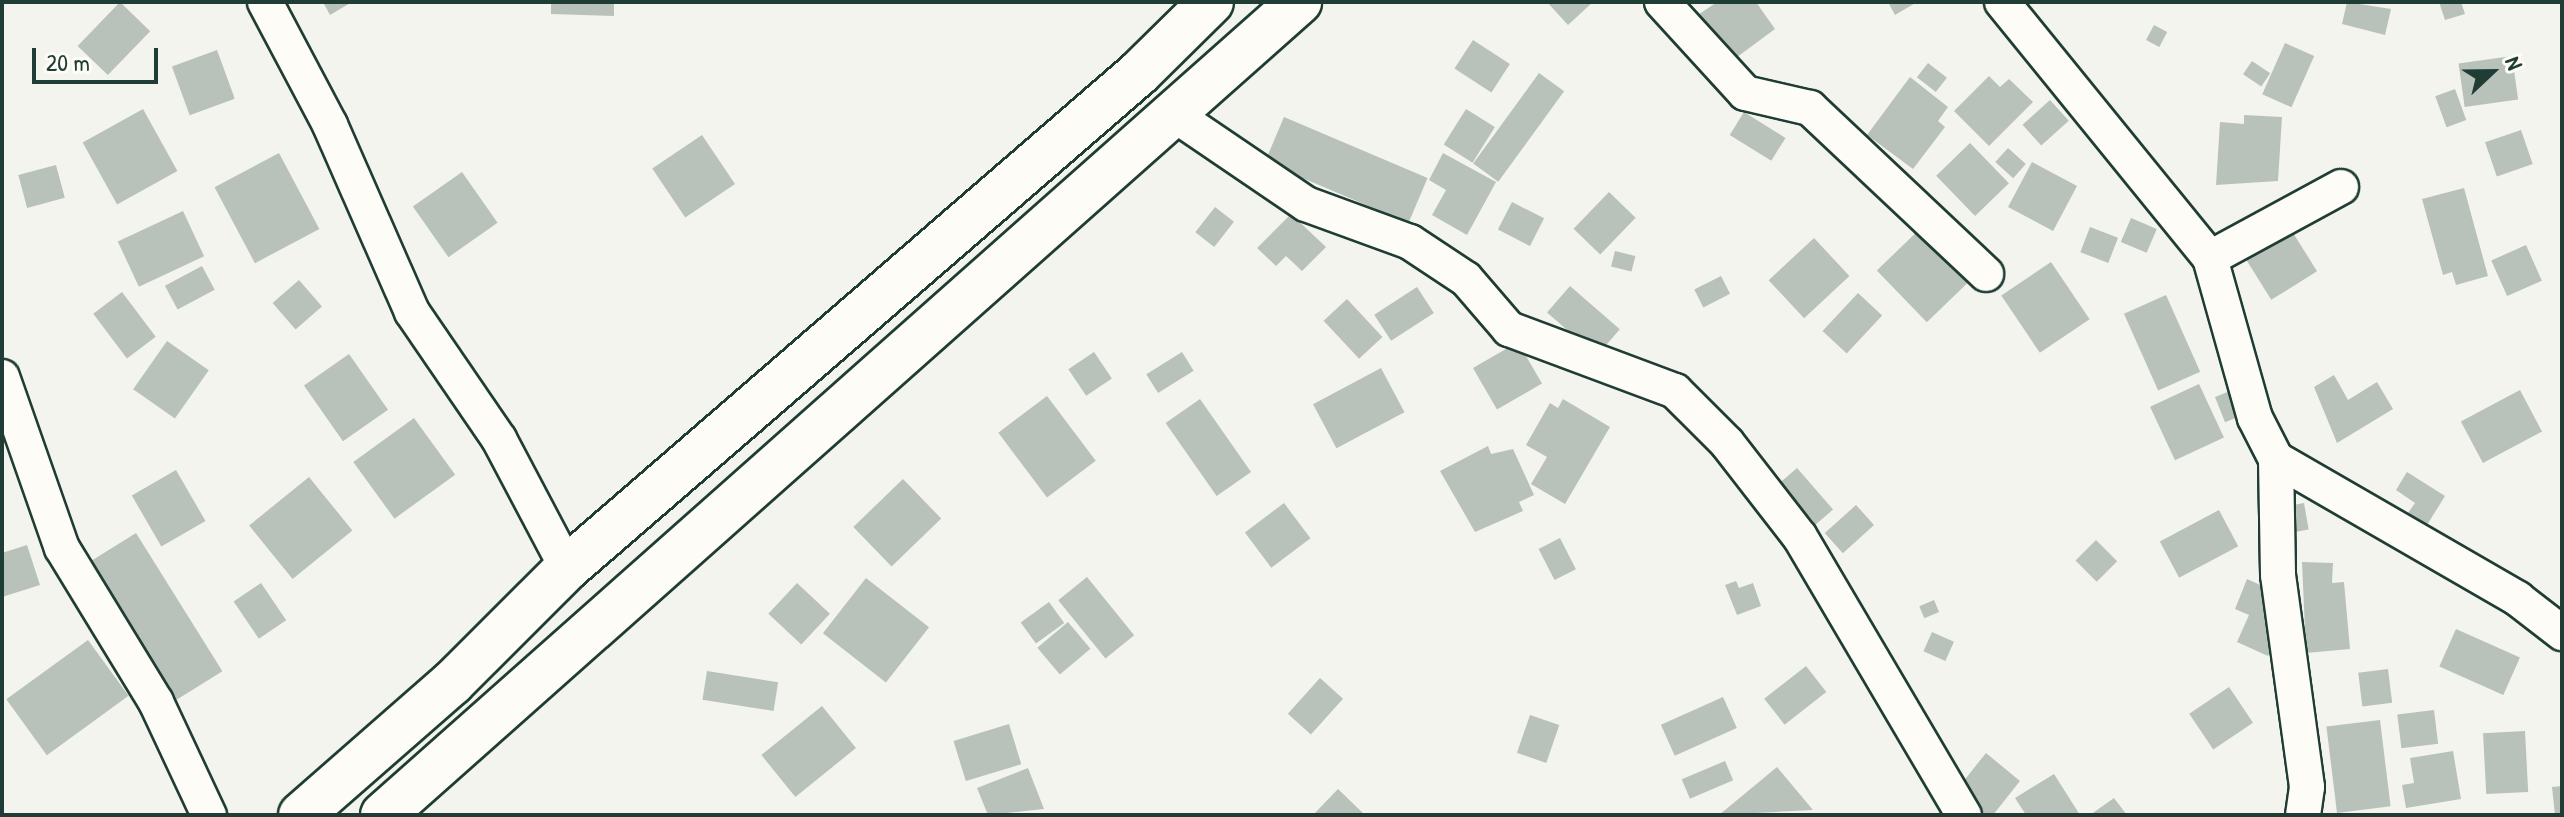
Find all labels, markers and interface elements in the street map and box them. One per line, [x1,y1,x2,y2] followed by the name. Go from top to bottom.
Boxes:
[36,32,162,82] scale bar
[2452,32,2532,112] north arrow
[46,46,90,78] text: 20 m
[2498,52,2530,74] text: N

